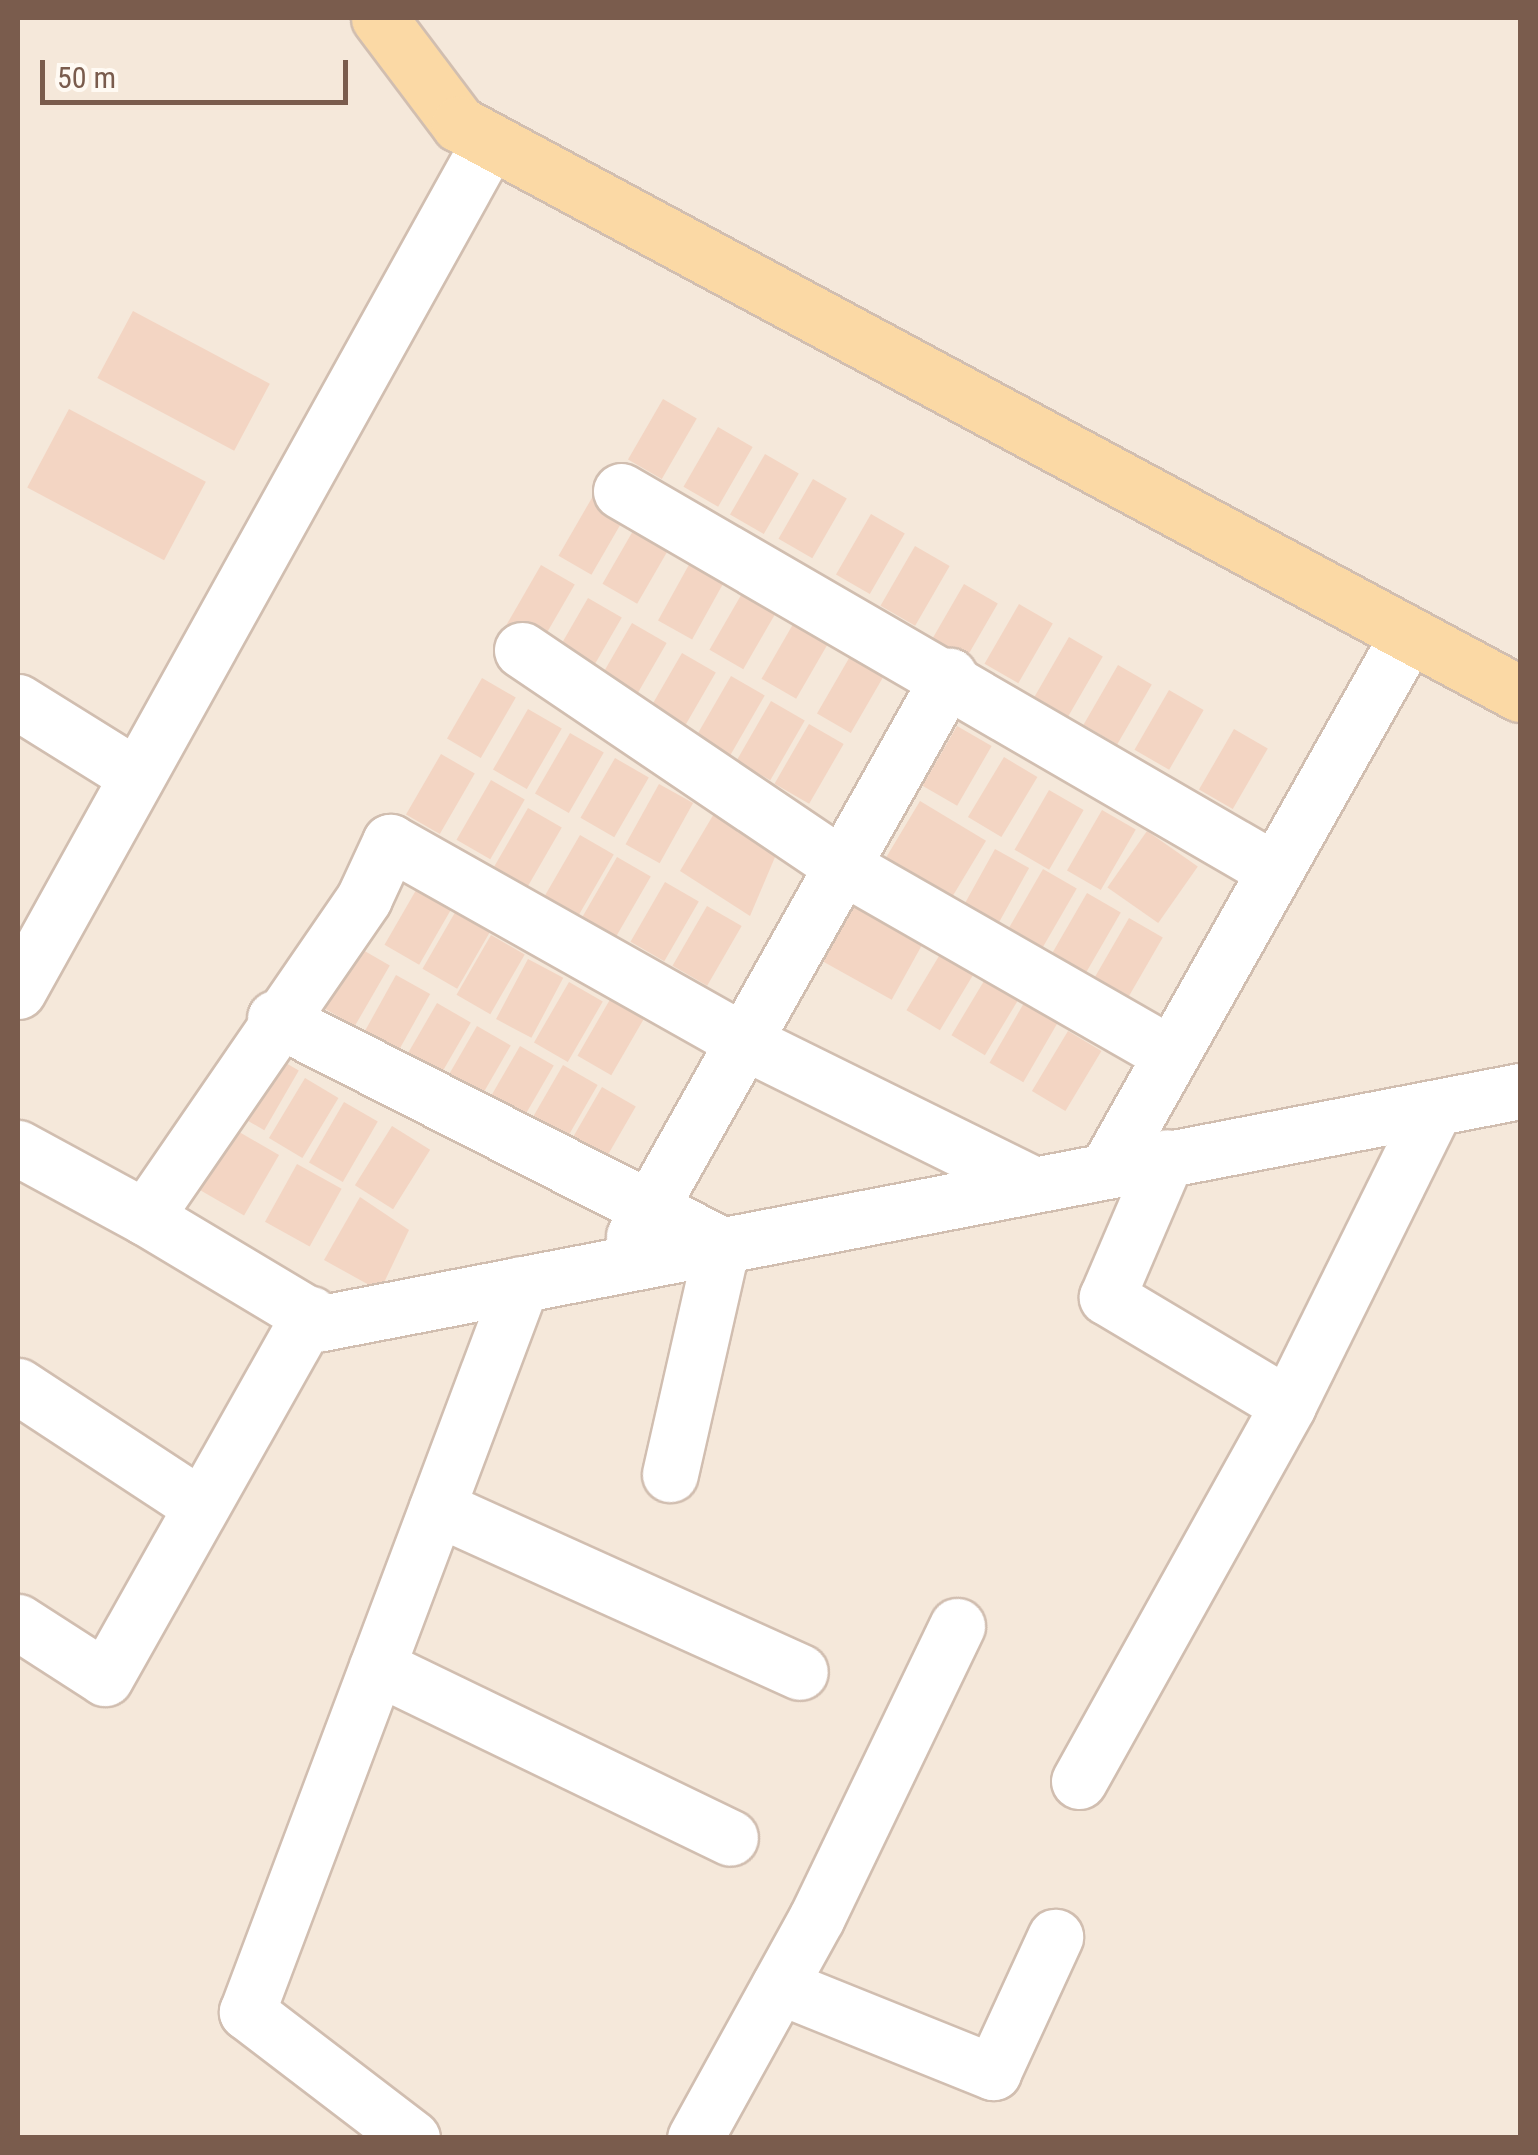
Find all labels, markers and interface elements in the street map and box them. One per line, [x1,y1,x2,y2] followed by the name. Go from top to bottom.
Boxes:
[45,40,352,102] scale bar
[57,60,116,95] text: 50 m

